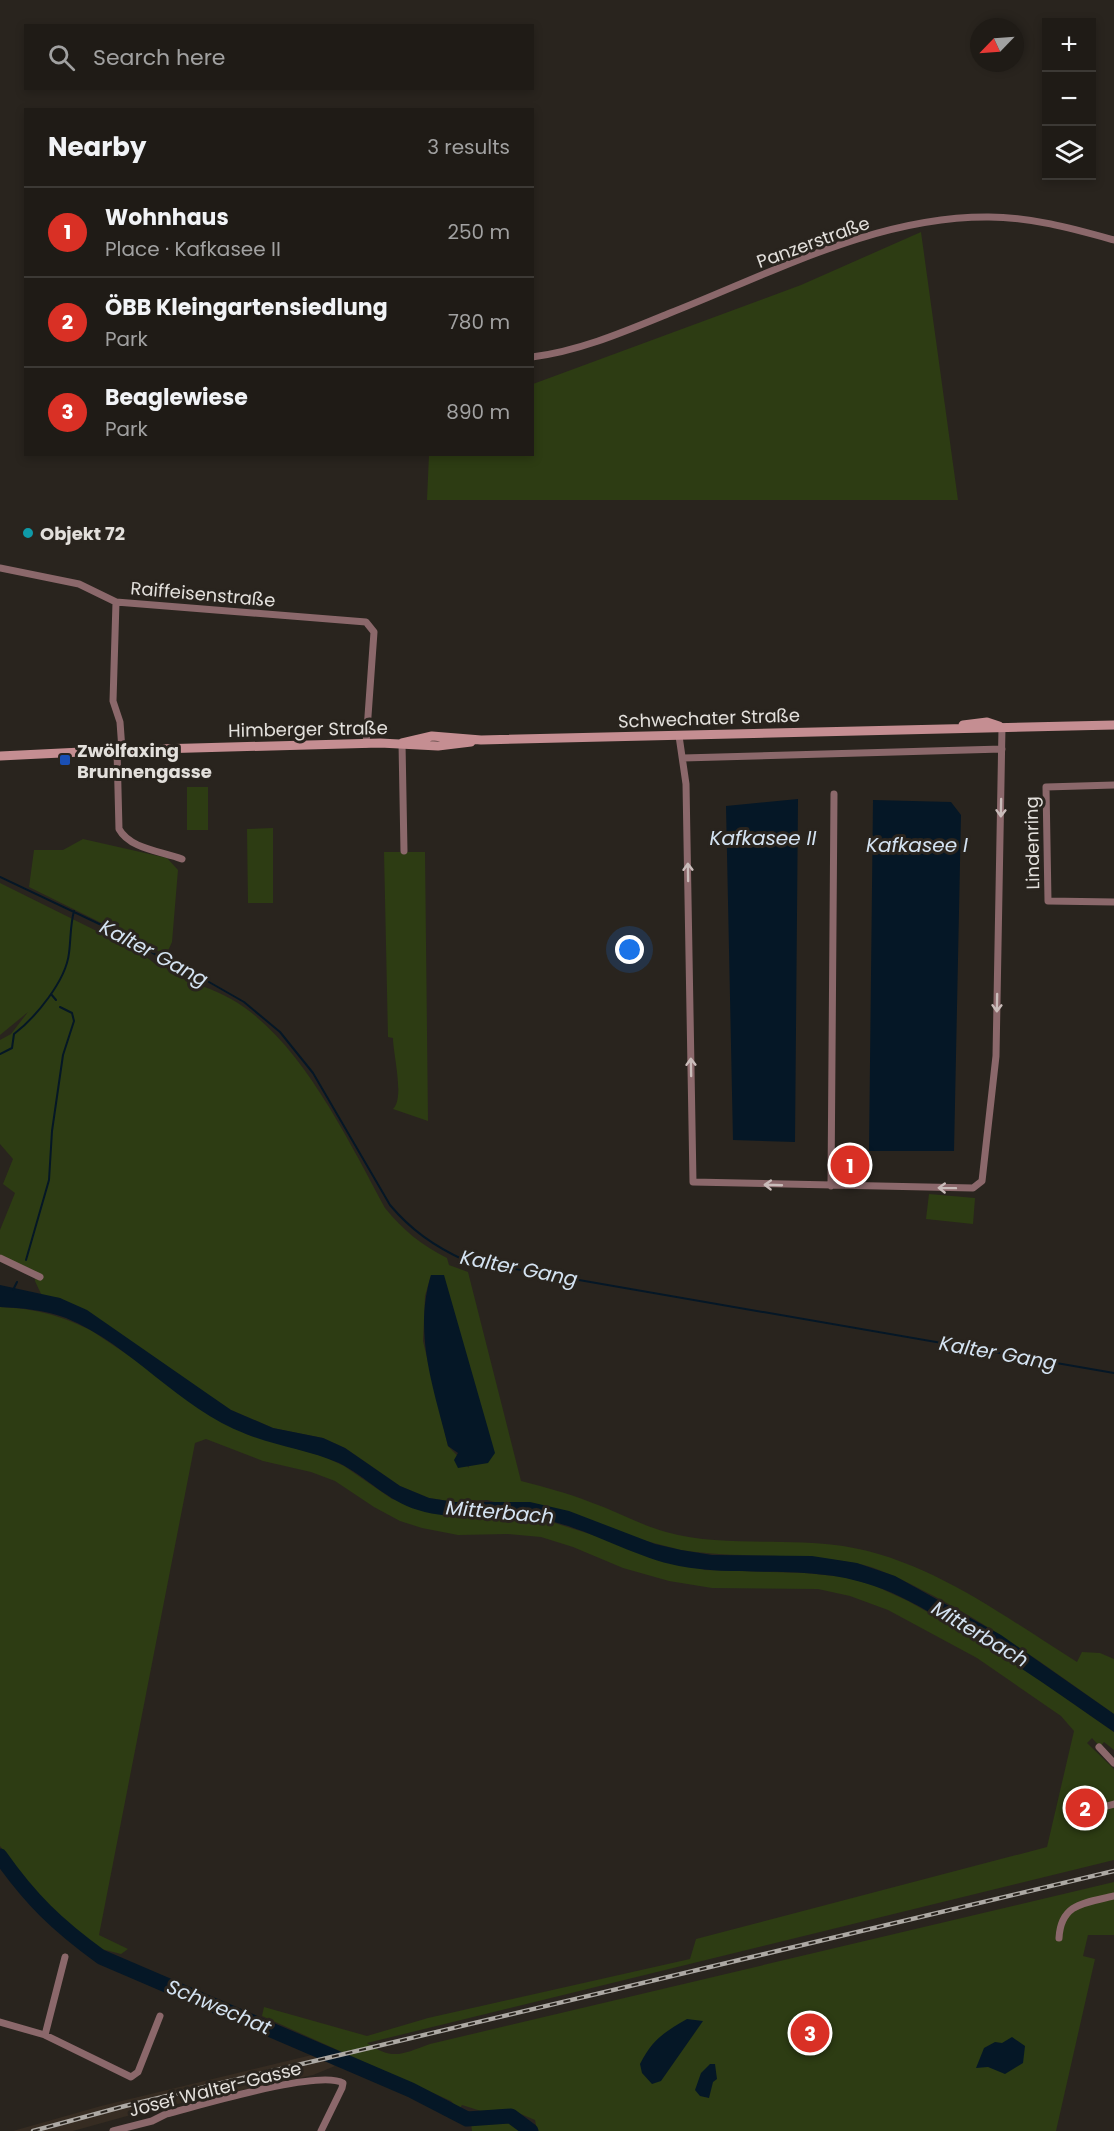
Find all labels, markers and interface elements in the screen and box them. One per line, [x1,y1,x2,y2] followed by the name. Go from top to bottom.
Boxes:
[970,18,1024,72] north arrow
[1042,18,1096,180] map controls
[1042,18,1096,72] button: +
[24,24,534,90] search box
[45,41,78,74] icon: search
[93,42,226,73] text: Search here
[1042,72,1096,126] button: −
[1042,126,1096,180] button: layers
[48,129,146,165] text: Nearby
[427,133,510,161] text: 3 results
[105,202,229,233] text: Wohnhaus
[753,210,873,274] street label: Panzerstraße
[64,218,71,246] text: 1
[447,218,510,246] text: 250 m
[105,235,281,263] text: Place · Kafkasee II
[105,292,388,323] text: ÖBB Kleingartensiedlung
[62,308,73,336] text: 2
[448,308,510,336] text: 780 m
[105,325,148,353] text: Park
[105,382,248,413] text: Beaglewiese
[61,398,74,426] text: 3
[446,398,510,426] text: 890 m
[105,415,148,443] text: Park
[40,521,125,546] place label: Objekt 72
[21,526,35,540] marker: Objekt 72
[130,575,276,613] street label: Raiffeisenstraße
[618,702,800,734] street label: Schwechater Straße
[228,715,388,743] street label: Himberger Straße
[77,738,212,784] place label: Zwölfaxing Brunnengasse
[58,753,72,767] marker: Zwölfaxing Brunnengasse
[1019,796,1045,890] street label: Lindenring
[995,797,1006,817] one-way arrow
[710,824,817,852] water label: Kafkasee II
[866,831,968,859] water label: Kafkasee I
[682,862,693,882] one-way arrow
[95,913,213,993] water label: Kalter Gang
[615,935,644,964] your location
[992,992,1003,1012] one-way arrow
[685,1057,697,1077] one-way arrow
[830,1142,870,1188] pin: 1
[763,1179,783,1190] one-way arrow
[938,1182,958,1194] one-way arrow
[458,1243,580,1293] water label: Kalter Gang
[937,1329,1059,1377] water label: Kalter Gang
[445,1493,555,1531] water label: Mitterbach
[926,1594,1034,1674] water label: Mitterbach
[1066,1786,1104,1830] pin: 2
[162,1972,276,2042] water label: Schwechat
[790,2010,830,2056] pin: 3
[126,2055,304,2123] street label: Josef Walter-Gasse

